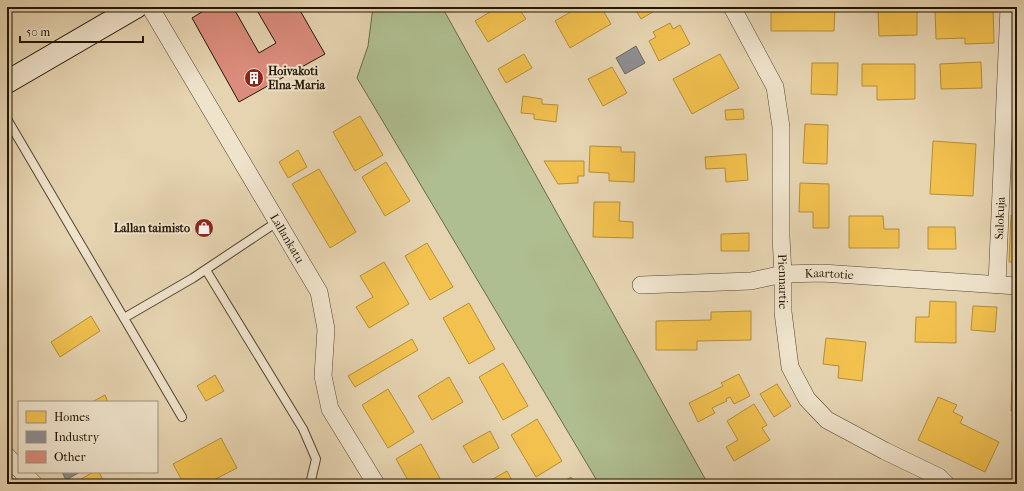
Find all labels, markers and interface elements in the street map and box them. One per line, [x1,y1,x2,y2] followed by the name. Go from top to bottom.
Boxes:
[20,18,143,44] scale bar
[26,25,50,39] text: 50 m
[268,64,325,92] place label: Hoivakoti Elna-Maria
[243,67,265,89] building icon: Hoivakoti Elna-Maria
[992,196,1008,240] street label: Salokuja
[267,211,307,266] street label: Lallankatu
[193,217,215,239] shop icon: Lallan taimisto
[114,221,190,235] place label: Lallan taimisto
[775,254,790,309] street label: Piennartie
[804,266,854,282] street label: Kaartotie
[18,401,158,473] legend
[54,410,90,424] text: Homes
[54,430,100,444] text: Industry
[54,450,86,464] text: Other

